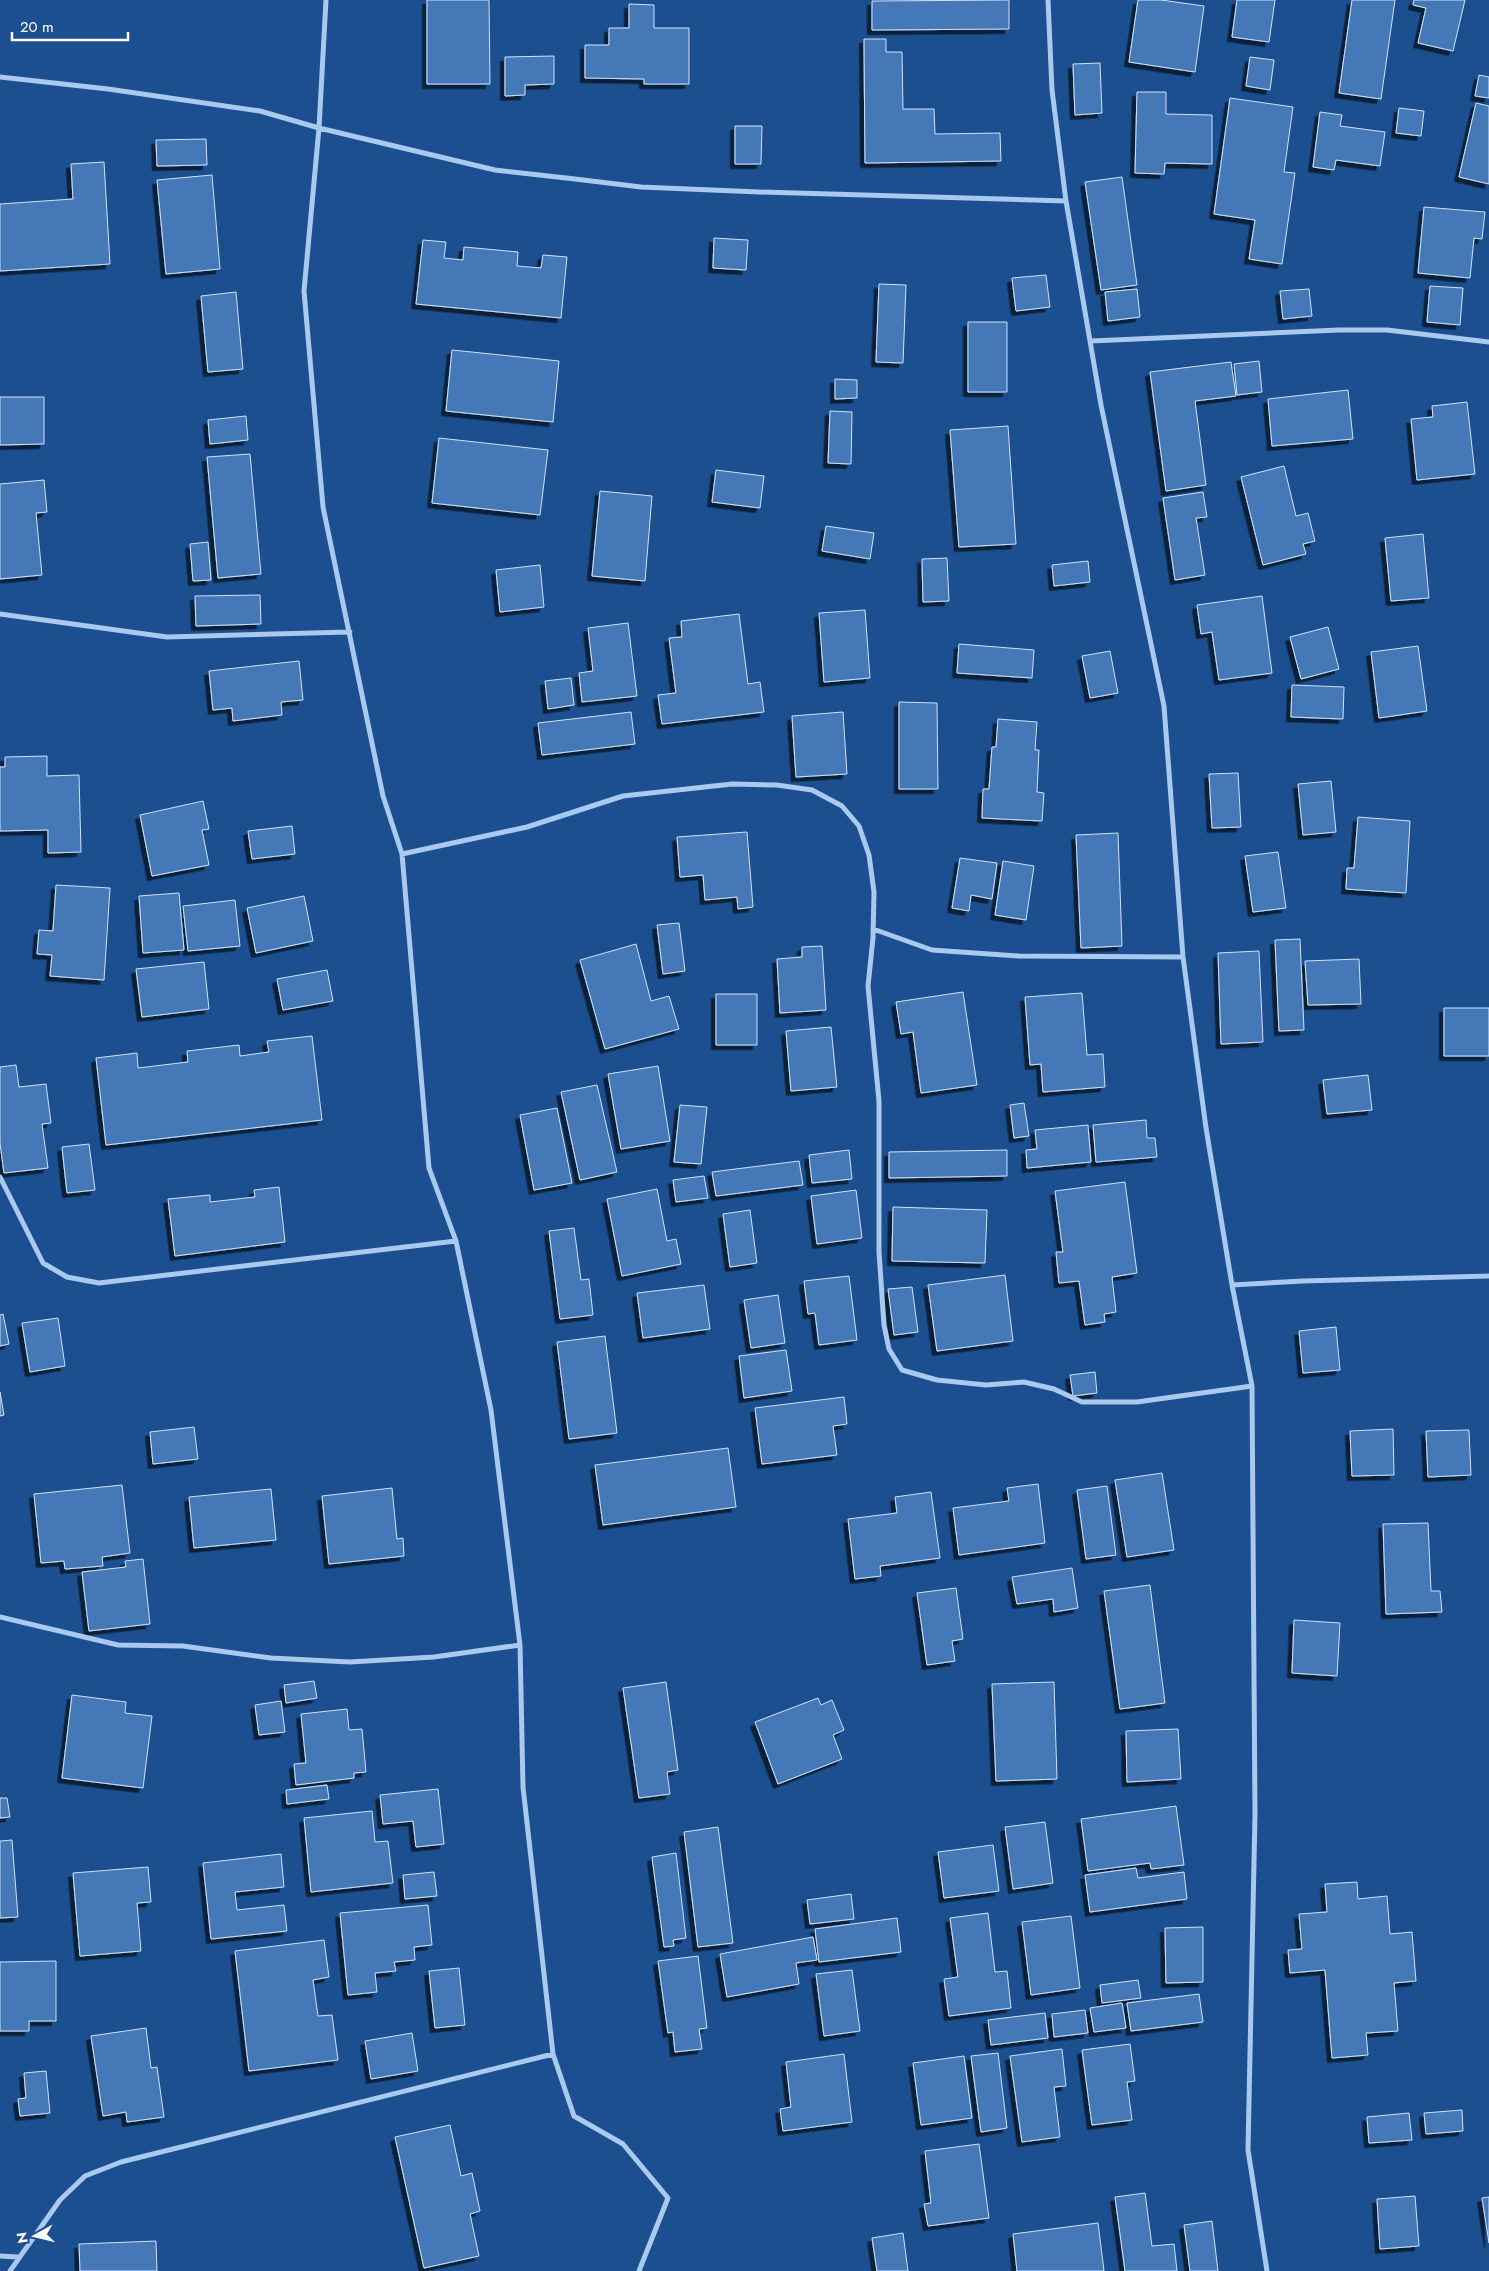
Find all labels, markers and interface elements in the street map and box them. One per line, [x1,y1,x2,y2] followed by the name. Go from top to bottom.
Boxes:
[12,10,129,42] scale bar
[20,16,54,38] text: 20 m
[10,2211,60,2261] north arrow
[11,2231,33,2245] text: N

